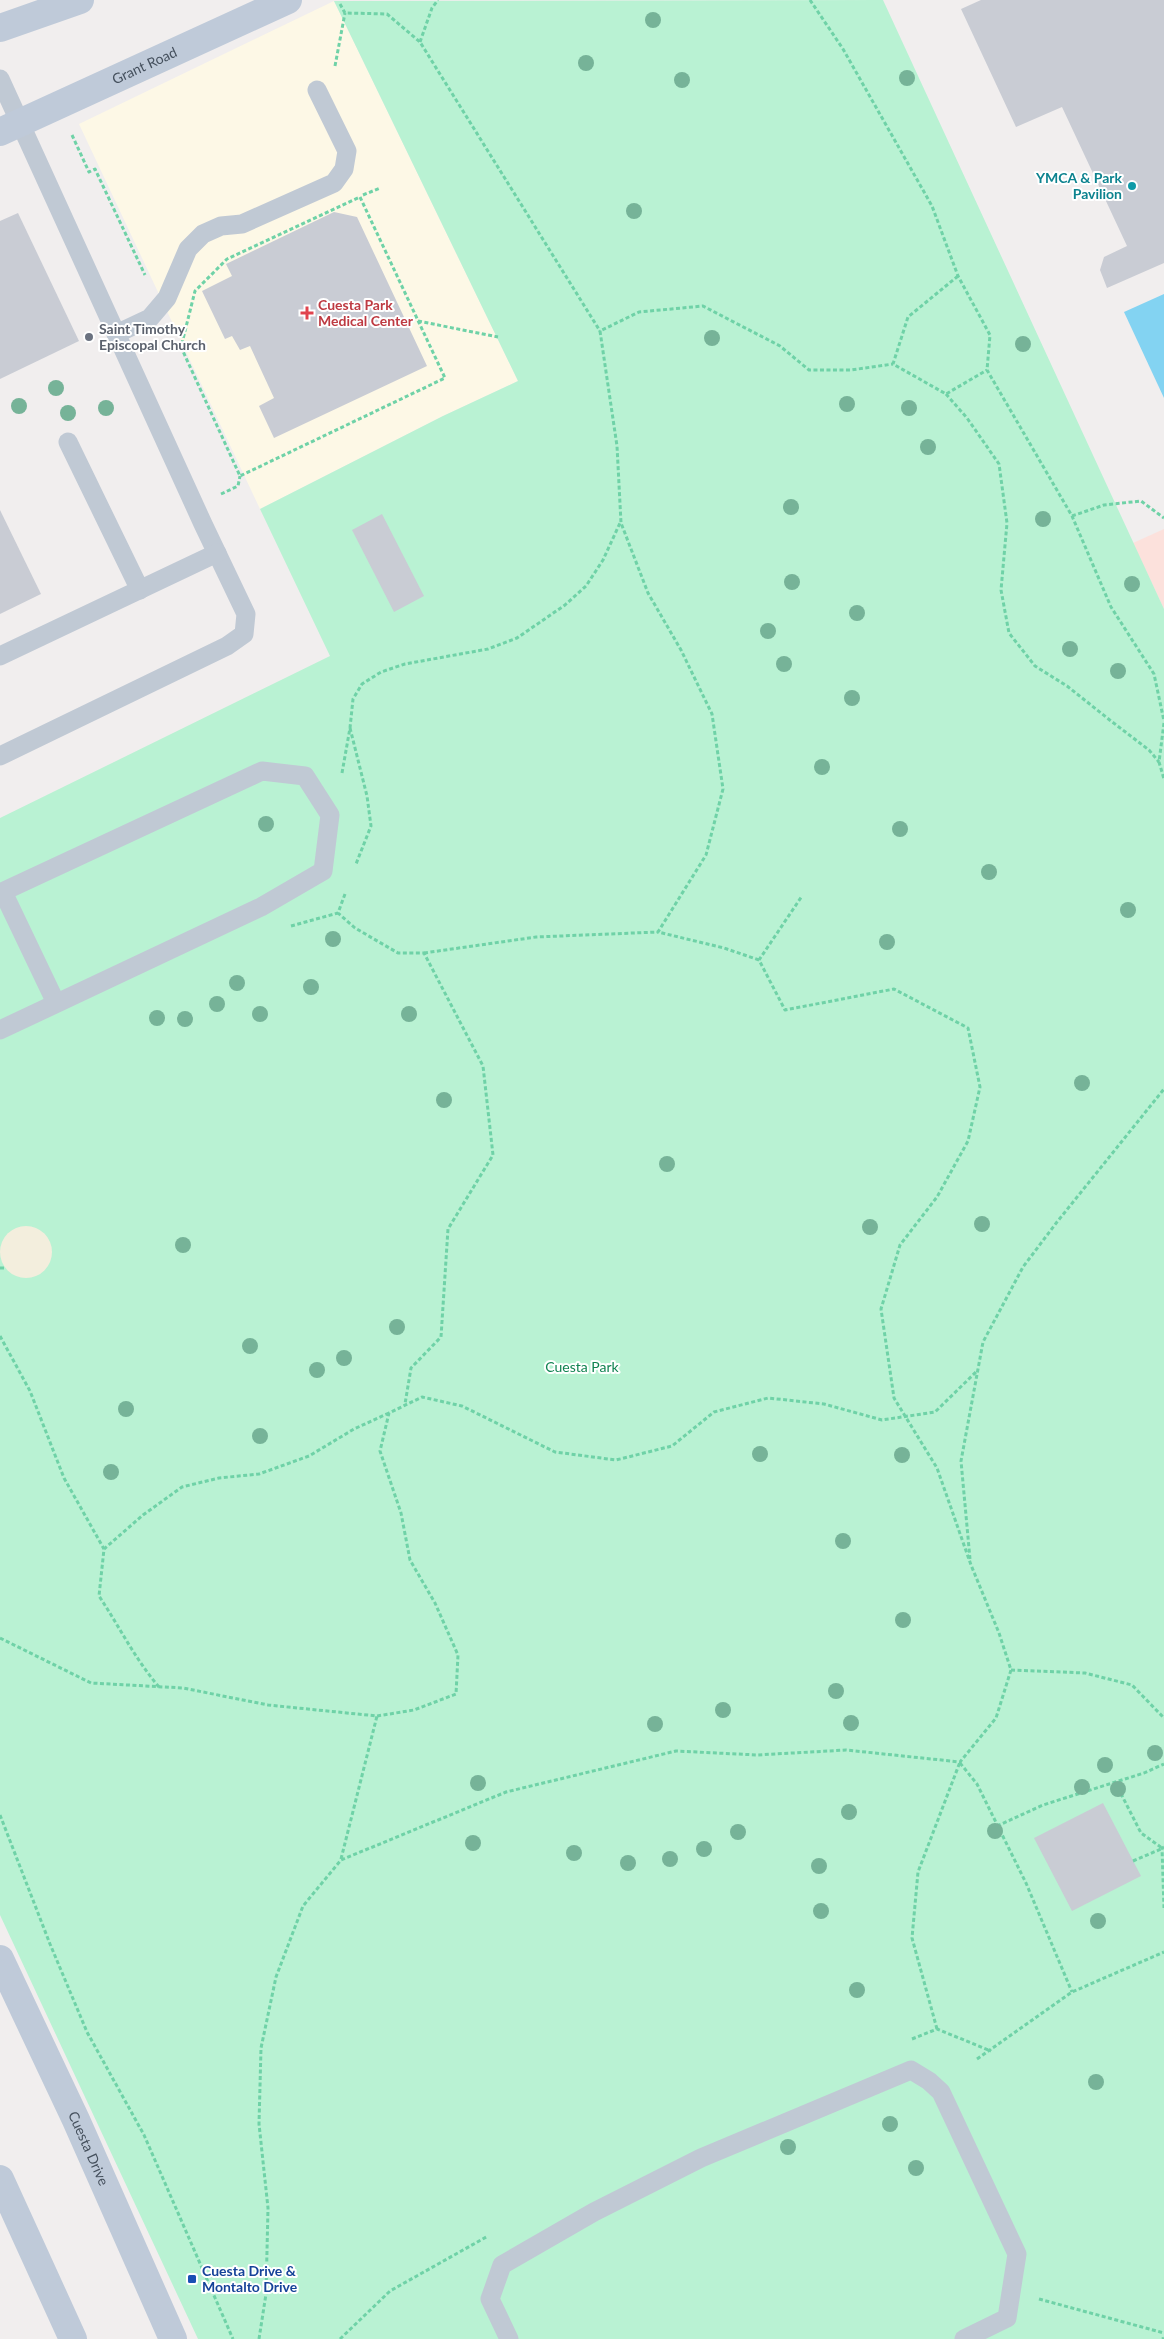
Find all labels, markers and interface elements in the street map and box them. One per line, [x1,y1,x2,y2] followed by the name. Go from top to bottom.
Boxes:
[109,43,179,88] street label: Grant Road
[1035,169,1123,202] place label: YMCA & Park Pavilion
[1126,180,1138,192] marker: YMCA & Park Pavilion
[318,296,414,329] place label: Cuesta Park Medical Center
[300,306,314,320] marker: Cuesta Park Medical Center
[99,320,206,353] place label: Saint Timothy Episcopal Church
[83,331,95,343] marker: Saint Timothy Episcopal Church
[545,1358,620,1375] park label: Cuesta Park
[65,2108,113,2188] street label: Cuesta Drive
[202,2262,298,2295] place label: Cuesta Drive & Montalto Drive
[186,2273,198,2285] marker: Cuesta Drive & Montalto Drive

